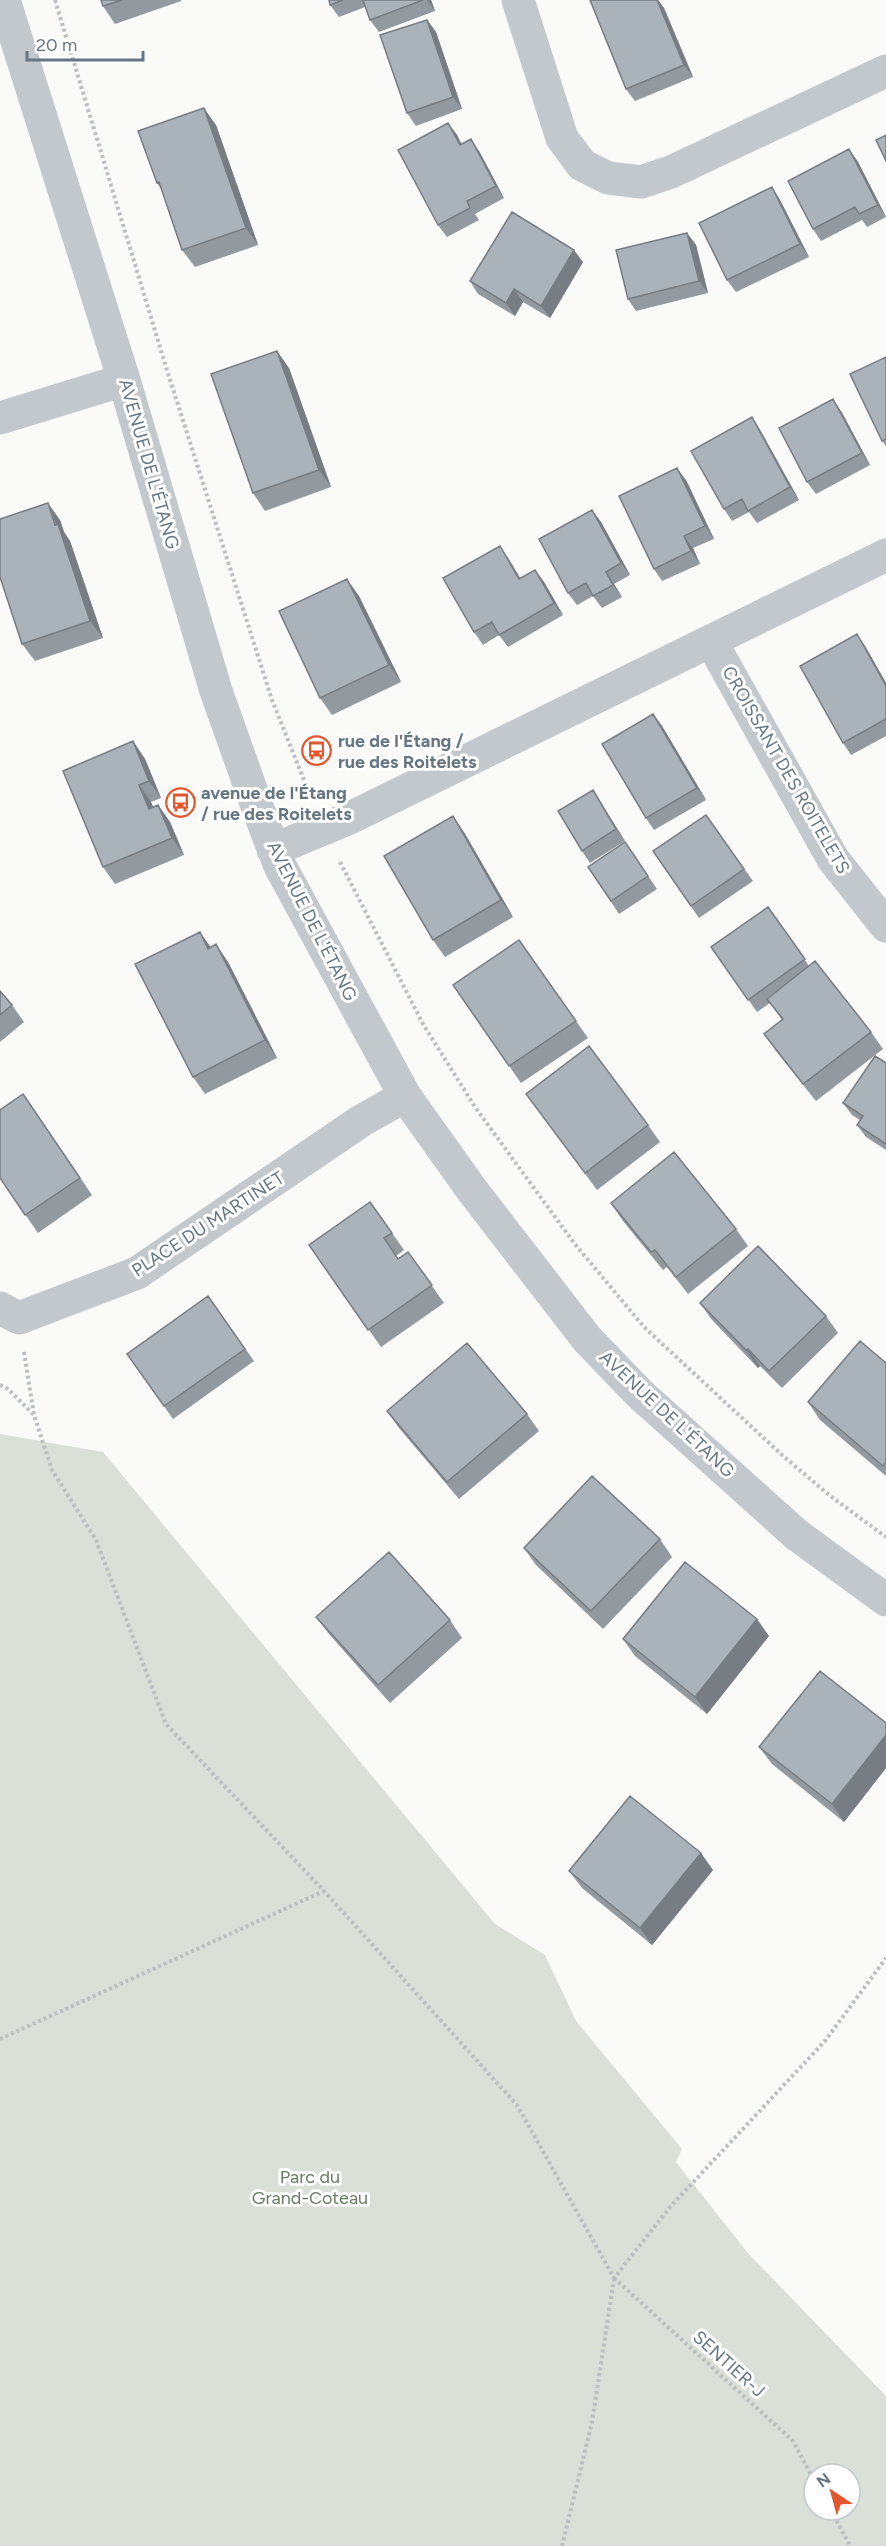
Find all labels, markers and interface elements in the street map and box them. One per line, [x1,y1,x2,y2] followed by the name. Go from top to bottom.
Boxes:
[27,24,142,62] scale bar
[36,34,77,56] text: 20 m
[114,376,184,552] street label: AVENUE DE L'ÉTANG
[717,662,855,878] street label: CROISSANT DES ROITELETS
[338,730,477,773] place label: rue de l'Étang / rue des Roitelets
[301,735,333,767] bus stop icon: rue de l'Étang / rue des Roitelets
[201,782,352,825] place label: avenue de l'Étang / rue des Roitelets
[164,787,196,819] bus stop icon: avenue de l'Étang / rue des Roitelets
[262,838,362,1005] street label: AVENUE DE L'ÉTANG
[128,1166,288,1281] street label: PLACE DU MARTINET
[595,1346,739,1482] street label: AVENUE DE L'ÉTANG
[252,2166,368,2209] park label: Parc du Grand-Coteau
[689,2326,769,2402] street label: SENTIER-J
[802,2462,862,2522] north arrow
[813,2469,834,2492] text: N

